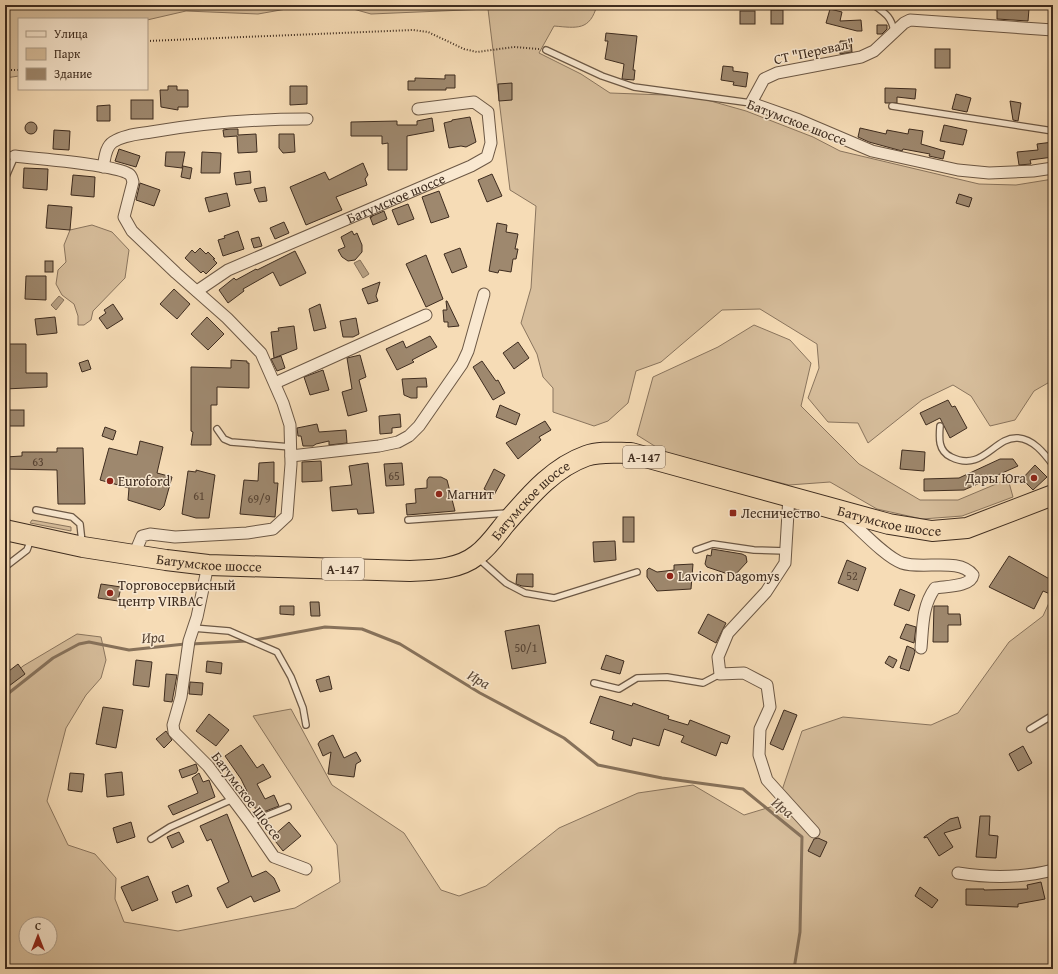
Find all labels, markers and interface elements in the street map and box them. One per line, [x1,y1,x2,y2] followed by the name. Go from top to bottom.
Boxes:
[18,18,148,90] legend
[54,25,88,42] text: Улица
[772,33,856,69] street label: СТ "Перевал"
[54,45,81,62] text: Парк
[54,65,93,82] text: Здание
[744,94,850,150] street label: Батумское шоссе
[343,168,449,228] street label: Батумское шоссе
[623,446,665,468] road number: А-147
[32,453,44,470] house number: 63
[486,455,574,544] street label: Батумское шоссе
[388,467,400,484] house number: 65
[964,468,1026,488] place label: Дары Юга
[118,471,171,491] place label: Euroford
[1029,473,1039,483] marker: Дары Юга
[105,476,115,486] marker: Euroford
[447,484,494,504] place label: Магнит
[193,487,205,504] house number: 61
[434,489,444,499] marker: Магнит
[248,490,271,507] house number: 69/9
[835,500,942,541] street label: Батумское шоссе
[741,503,820,523] place label: Лесничество
[728,508,738,518] marker: Лесничество
[155,549,262,577] street label: Батумское шоссе
[322,558,364,580] road number: А-147
[678,566,780,586] place label: Lavicon Dagomys
[846,567,858,584] house number: 52
[665,571,675,581] marker: Lavicon Dagomys
[118,575,236,611] place label: Торговосервисный центр VIRBAC
[105,588,115,598] marker: Торговосервисный центр VIRBAC
[141,626,165,648] water label: Ира
[515,639,538,656] house number: 50/1
[464,664,494,694] water label: Ира
[207,747,287,845] street label: Батумское Шоссе
[767,792,799,823] water label: Ира
[18,916,58,956] north arrow
[35,918,41,934] text: С

